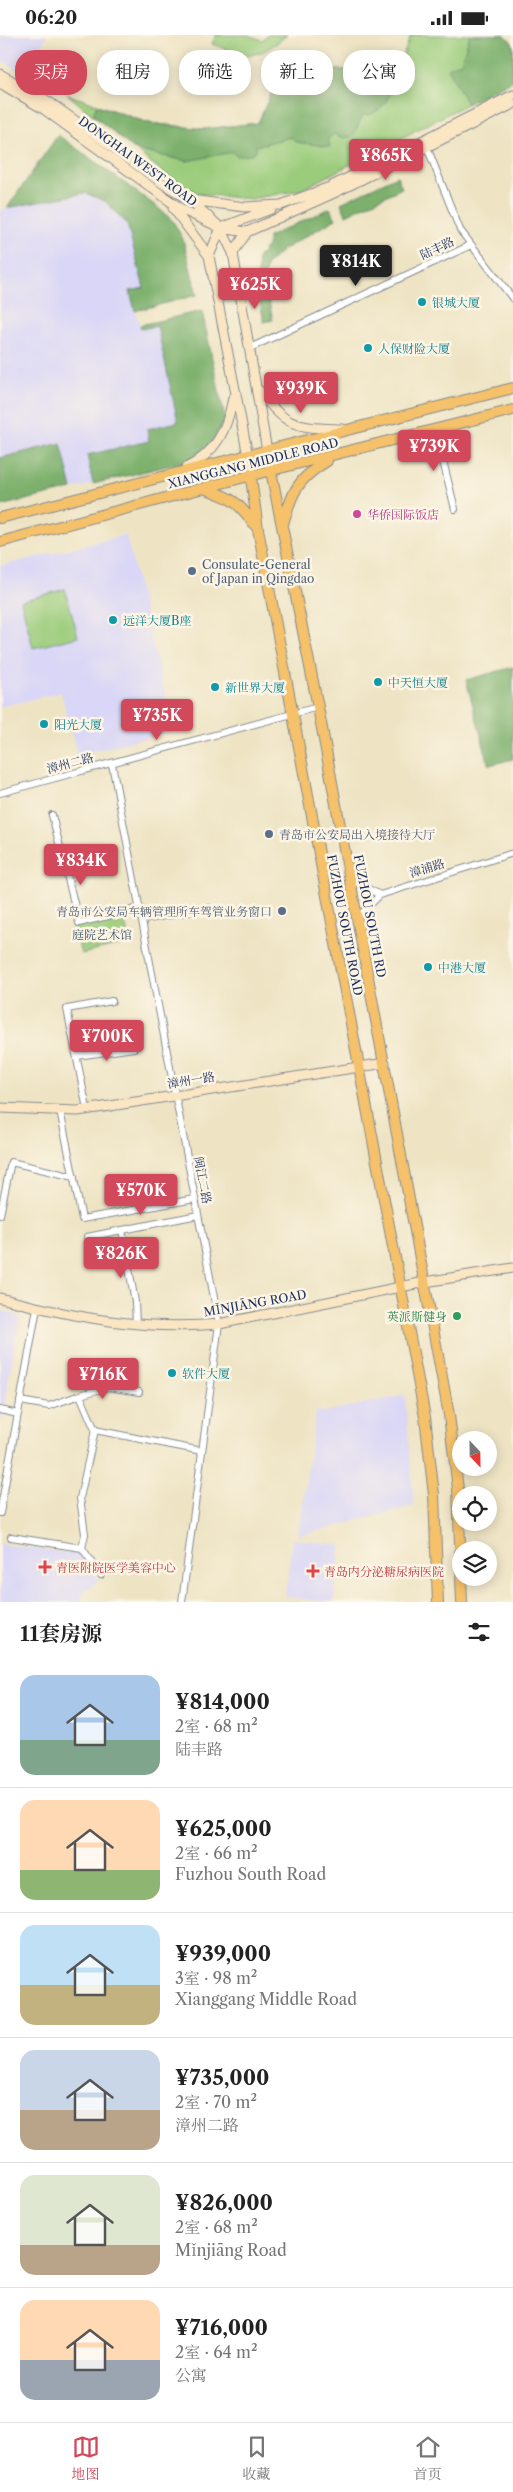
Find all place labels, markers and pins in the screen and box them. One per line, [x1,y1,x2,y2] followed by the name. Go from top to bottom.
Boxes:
[351,139,421,181] pin: ¥865K
[321,245,391,287] pin: ¥814K
[220,267,290,310] pin: ¥625K
[432,295,480,310] place label: 银城大厦
[416,296,428,308] marker: 银城大厦
[378,341,450,356] place label: 人保财险大厦
[362,342,374,354] marker: 人保财险大厦
[266,371,336,414] pin: ¥939K
[399,429,469,472] pin: ¥739K
[367,507,439,522] place label: 华侨国际饭店
[351,508,363,520] marker: 华侨国际饭店
[202,557,314,586] place label: Consulate-General of Japan in Qingdao
[186,565,198,577] marker: Consulate-General of Japan in Qingdao
[123,613,191,628] place label: 远洋大厦B座
[107,614,119,626] marker: 远洋大厦B座
[388,675,448,690] place label: 中天恒大厦
[372,676,384,688] marker: 中天恒大厦
[225,680,285,695] place label: 新世界大厦
[209,681,221,693] marker: 新世界大厦
[122,699,192,741] pin: ¥735K
[54,717,102,732] place label: 阳光大厦
[38,718,50,730] marker: 阳光大厦
[279,827,435,842] place label: 青岛市公安局出入境接待大厅
[263,828,275,840] marker: 青岛市公安局出入境接待大厅
[46,843,116,886] pin: ¥834K
[56,904,272,919] place label: 青岛市公安局车辆管理所车驾管业务窗口
[276,905,288,917] marker: 青岛市公安局车辆管理所车驾管业务窗口
[438,960,486,975] place label: 中港大厦
[422,961,434,973] marker: 中港大厦
[72,1019,142,1062] pin: ¥700K
[106,1173,176,1216] pin: ¥570K
[86,1237,156,1279] pin: ¥826K
[387,1309,447,1324] place label: 英派斯健身
[451,1310,463,1322] marker: 英派斯健身
[68,1357,138,1400] pin: ¥716K
[182,1366,230,1381] place label: 软件大厦
[166,1367,178,1379] marker: 软件大厦
[38,1560,52,1574] marker: 青医附院医学美容中心
[56,1560,176,1575] place label: 青医附院医学美容中心
[306,1564,320,1578] marker: 青岛内分泌糖尿病医院
[324,1564,444,1579] place label: 青岛内分泌糖尿病医院

